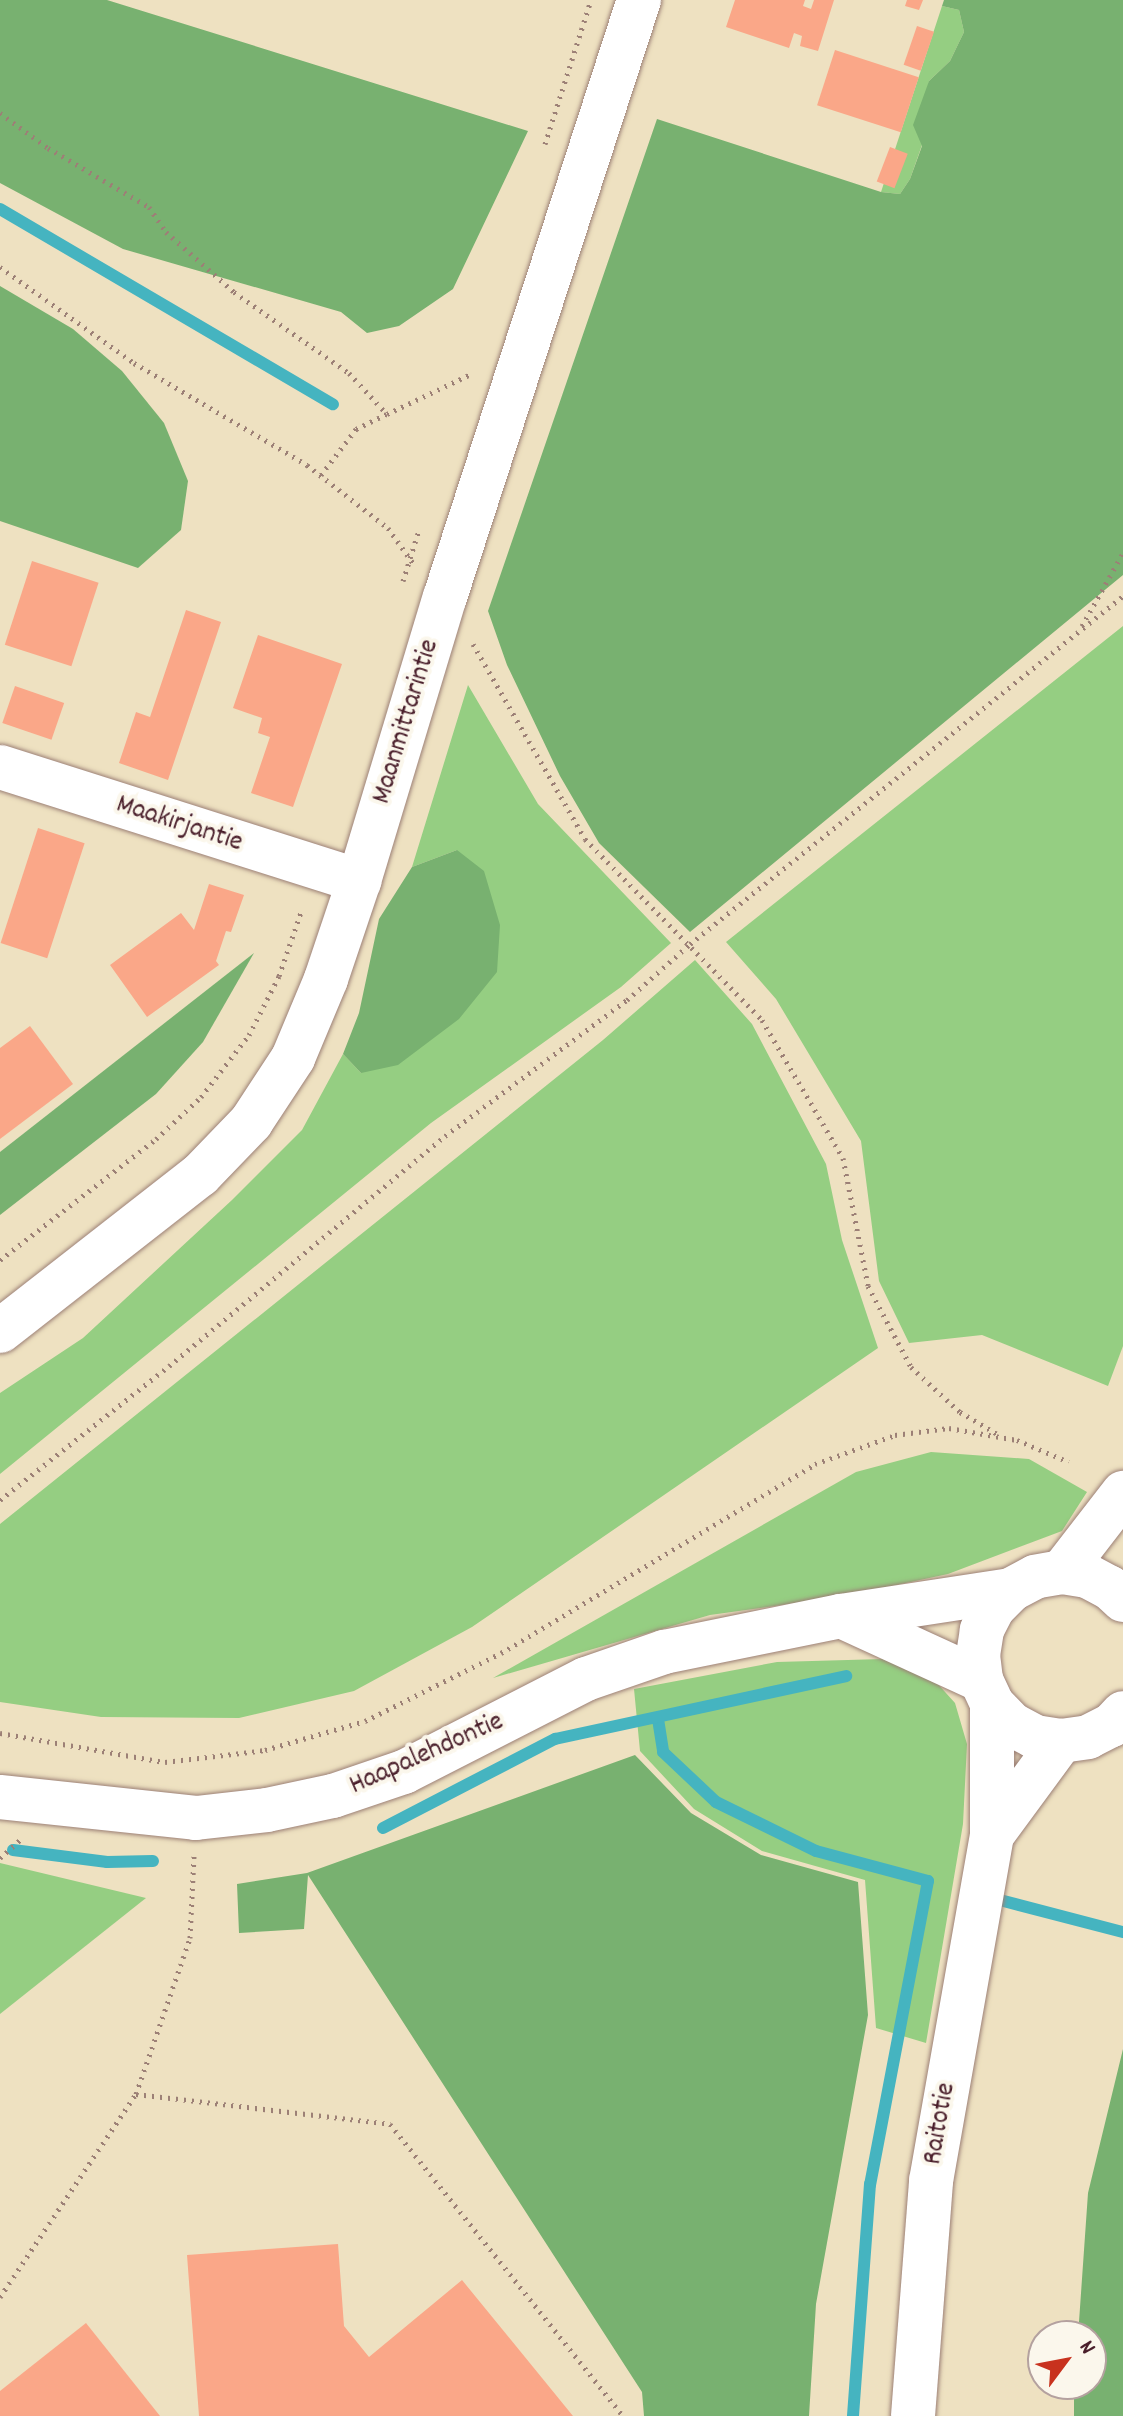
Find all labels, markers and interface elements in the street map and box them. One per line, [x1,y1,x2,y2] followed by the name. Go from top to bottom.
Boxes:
[366,636,448,808] street label: Maanmittarintie
[112,789,246,861] street label: Maakirjantie
[345,1706,509,1804] street label: Haapalehdontie
[917,2080,965,2168] street label: Raitotie
[1027,2320,1107,2400] north arrow
[1070,2335,1102,2361] text: N

